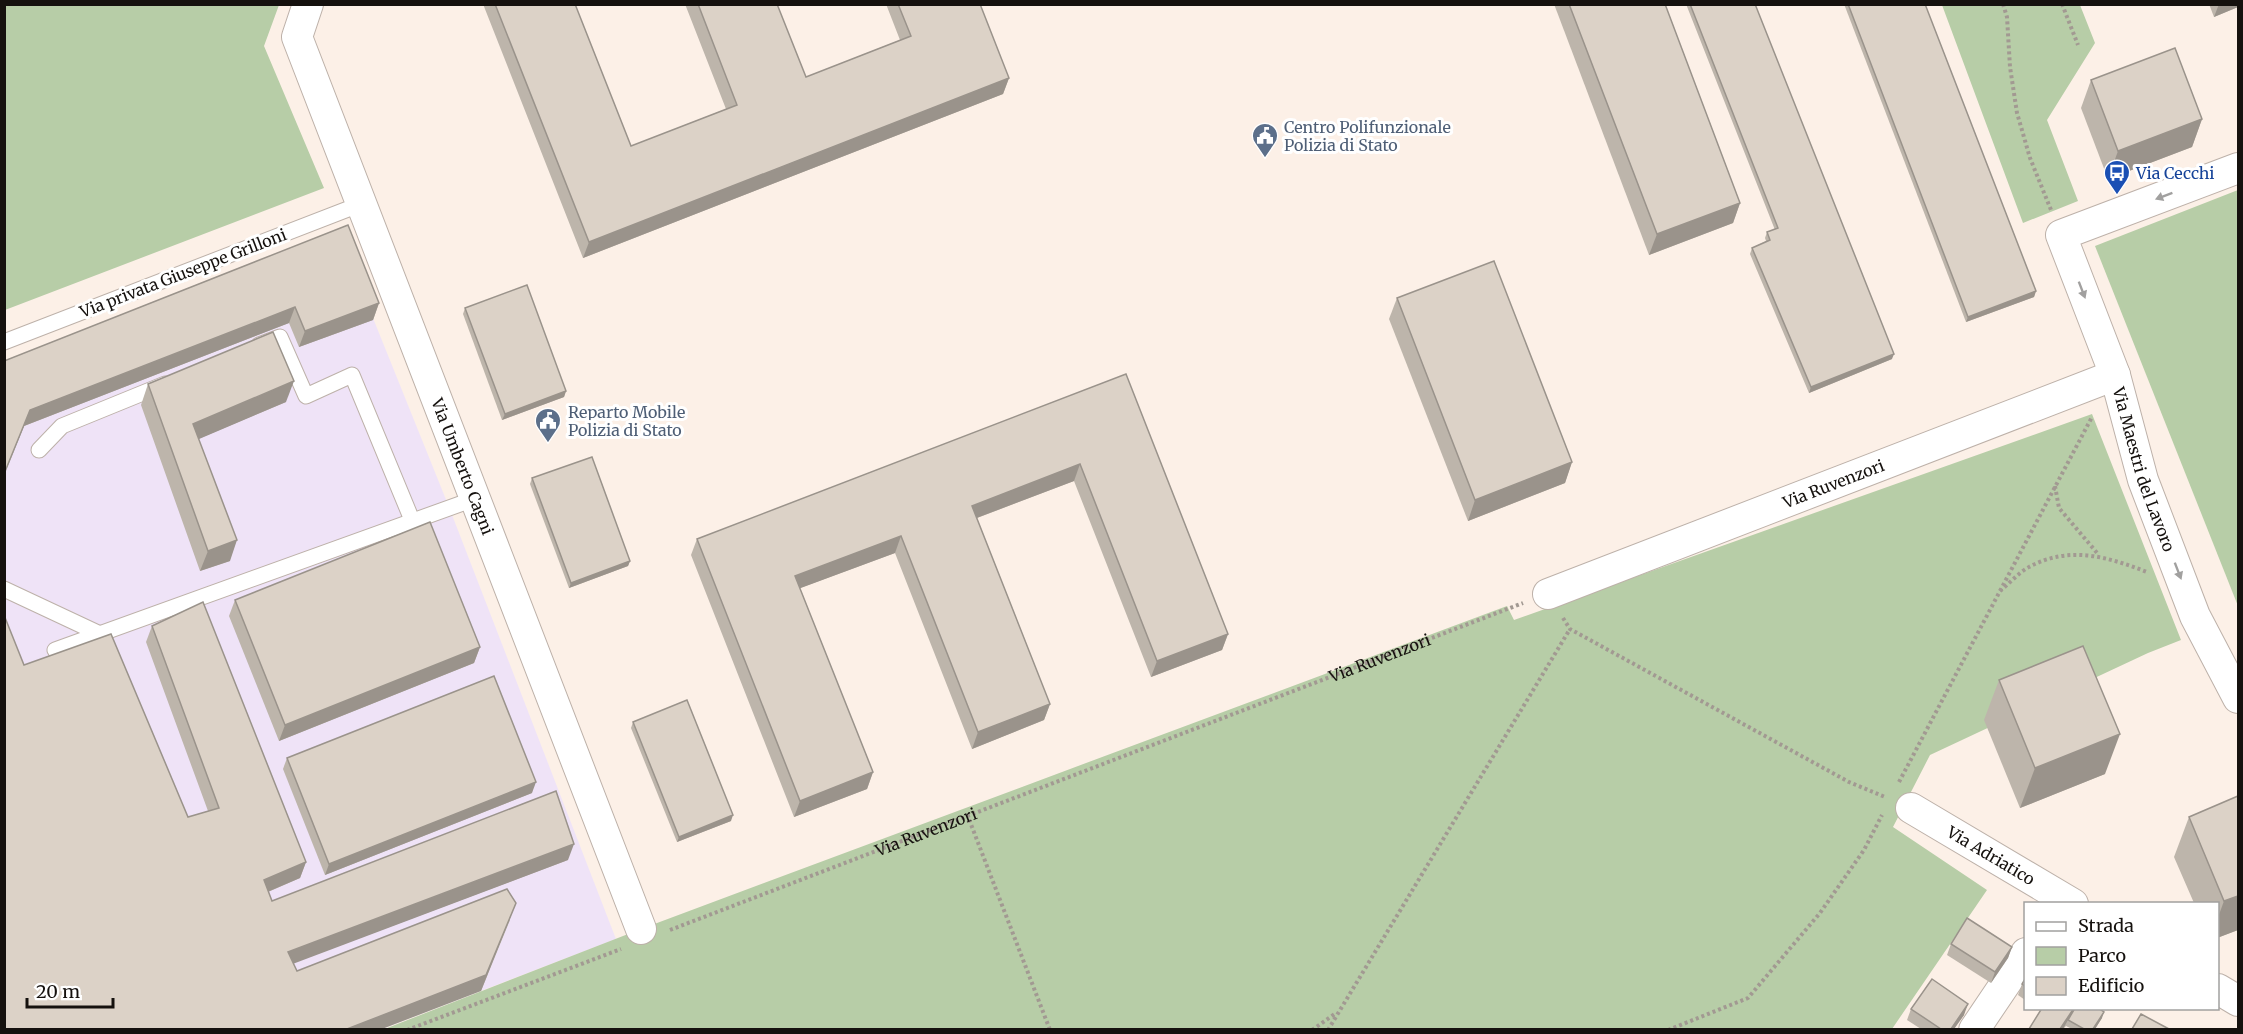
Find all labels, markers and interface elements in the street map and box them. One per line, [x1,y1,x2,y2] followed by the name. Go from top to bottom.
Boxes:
[1284,117,1451,155] place label: Centro Polifunzionale Polizia di Stato
[1250,121,1280,159] public building icon: Centro Polifunzionale Polizia di Stato
[2102,158,2132,196] bus stop icon: Via Cecchi
[2135,163,2215,183] place label: Via Cecchi
[2155,192,2173,201] one-way arrow
[76,224,289,322] street label: Via privata Giuseppe Grilloni
[2078,281,2087,299] one-way arrow
[2108,384,2179,554] street label: Via Maestri del Lavoro
[427,394,498,538] street label: Via Umberto Cagni
[568,402,685,440] place label: Reparto Mobile Polizia di Stato
[533,406,563,444] public building icon: Reparto Mobile Polizia di Stato
[1779,455,1887,513] street label: Via Ruvenzori
[2174,562,2183,580] one-way arrow
[1325,629,1433,687] street label: Via Ruvenzori
[871,803,979,861] street label: Via Ruvenzori
[1943,821,2039,889] street label: Via Adriatico
[2024,902,2219,1010] legend
[2078,914,2134,937] text: Strada
[2078,944,2126,967] text: Parco
[27,971,112,1009] scale bar
[2078,974,2144,997] text: Edificio
[36,980,80,1003] text: 20 m

